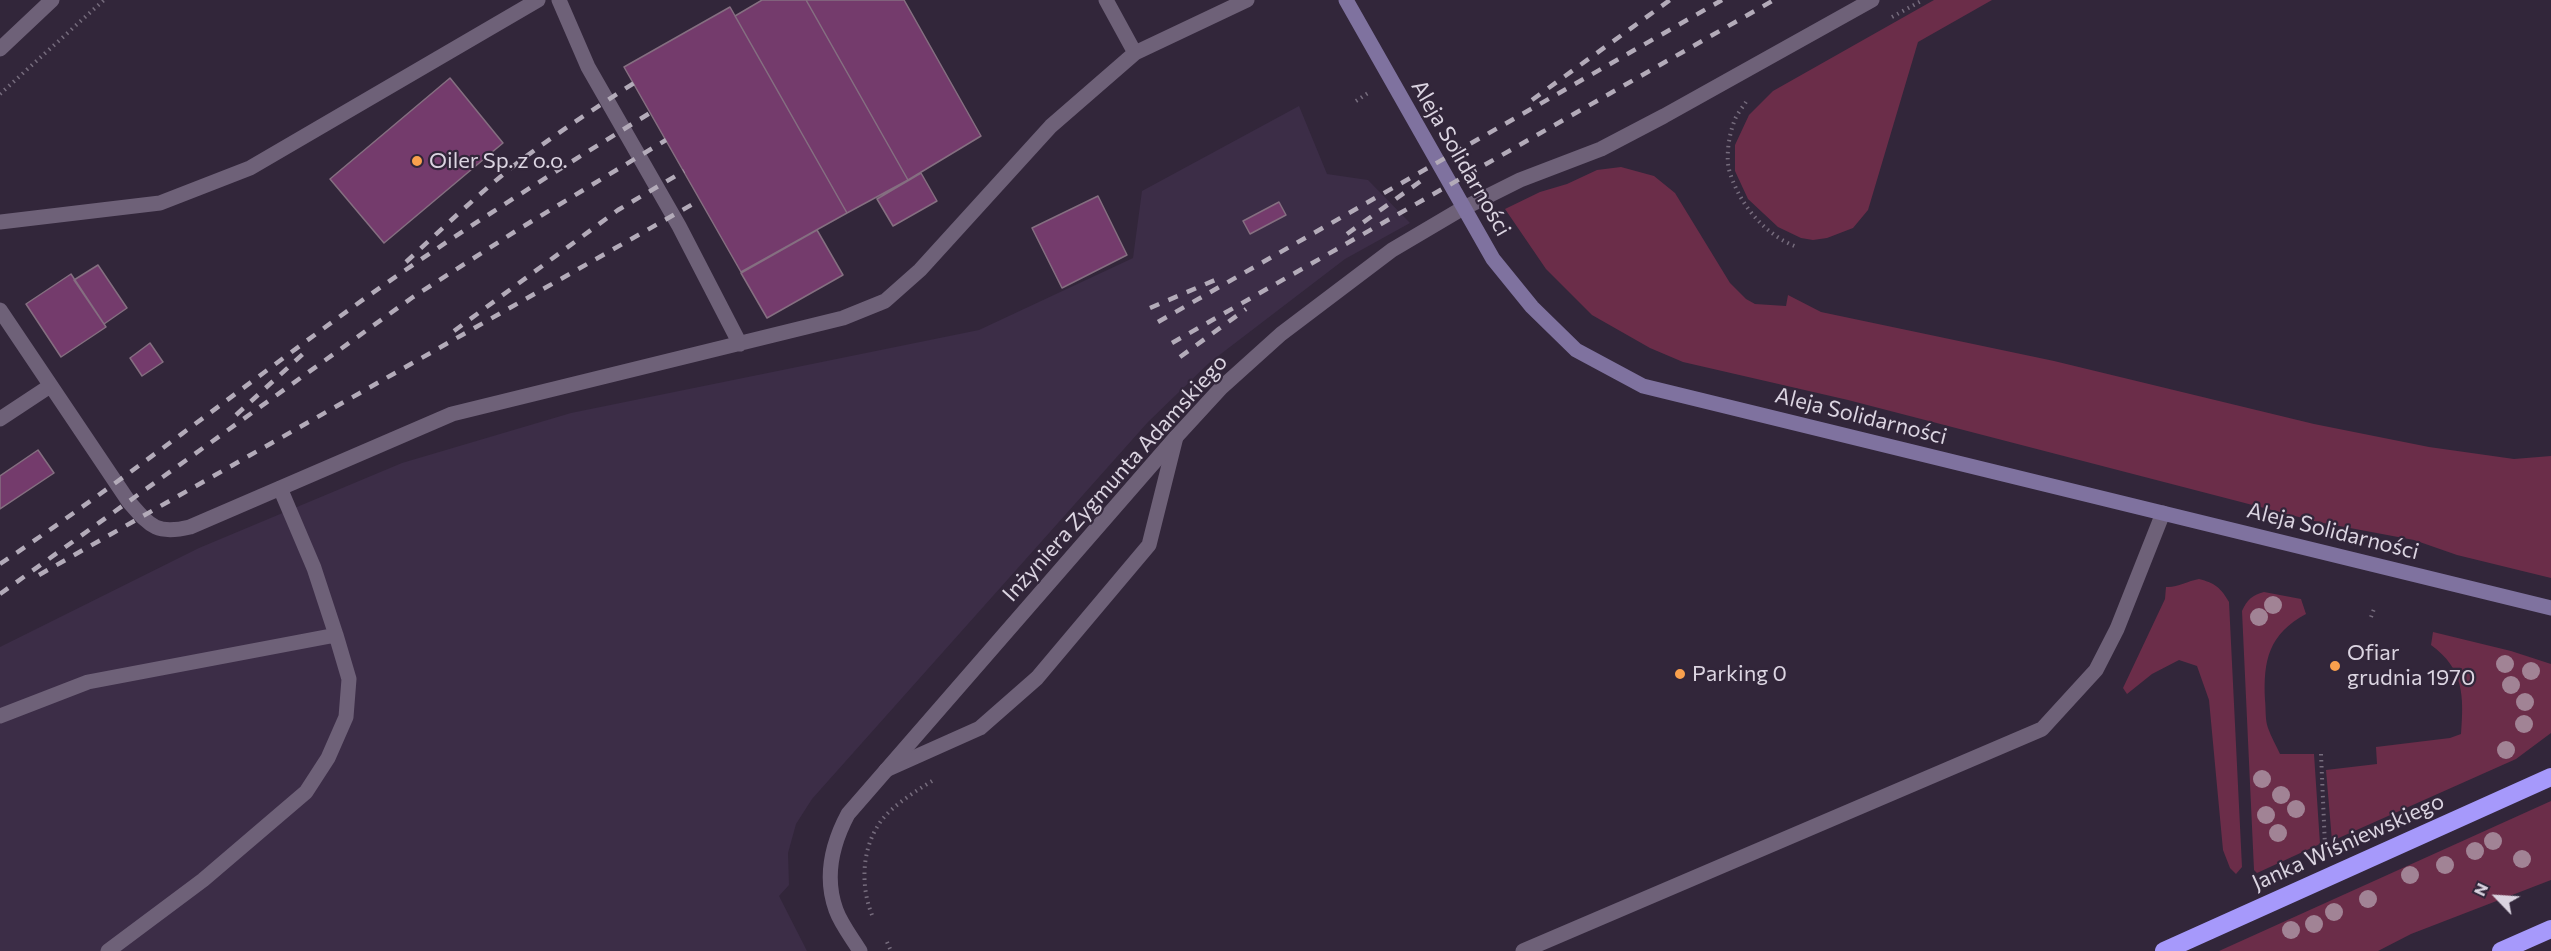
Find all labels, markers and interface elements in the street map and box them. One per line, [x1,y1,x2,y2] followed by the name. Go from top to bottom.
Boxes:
[1406,75,1516,241] street label: Aleja Solidarności
[429,148,568,174] place label: Oiler Sp. z o.o.
[410,154,424,168] marker: Oiler Sp. z o.o.
[997,349,1233,607] street label: Inżyniera Zygmunta Adamskiego
[1772,382,1950,450] street label: Aleja Solidarności
[2244,497,2422,565] street label: Aleja Solidarności
[2347,640,2475,692] place label: Ofiar grudnia 1970
[2328,659,2342,673] marker: Ofiar grudnia 1970
[1692,661,1787,687] place label: Parking 0
[1673,667,1687,681] marker: Parking 0
[2248,788,2448,896] street label: Janka Wiśniewskiego
[2467,867,2527,927] north arrow
[2469,880,2491,899] text: N

